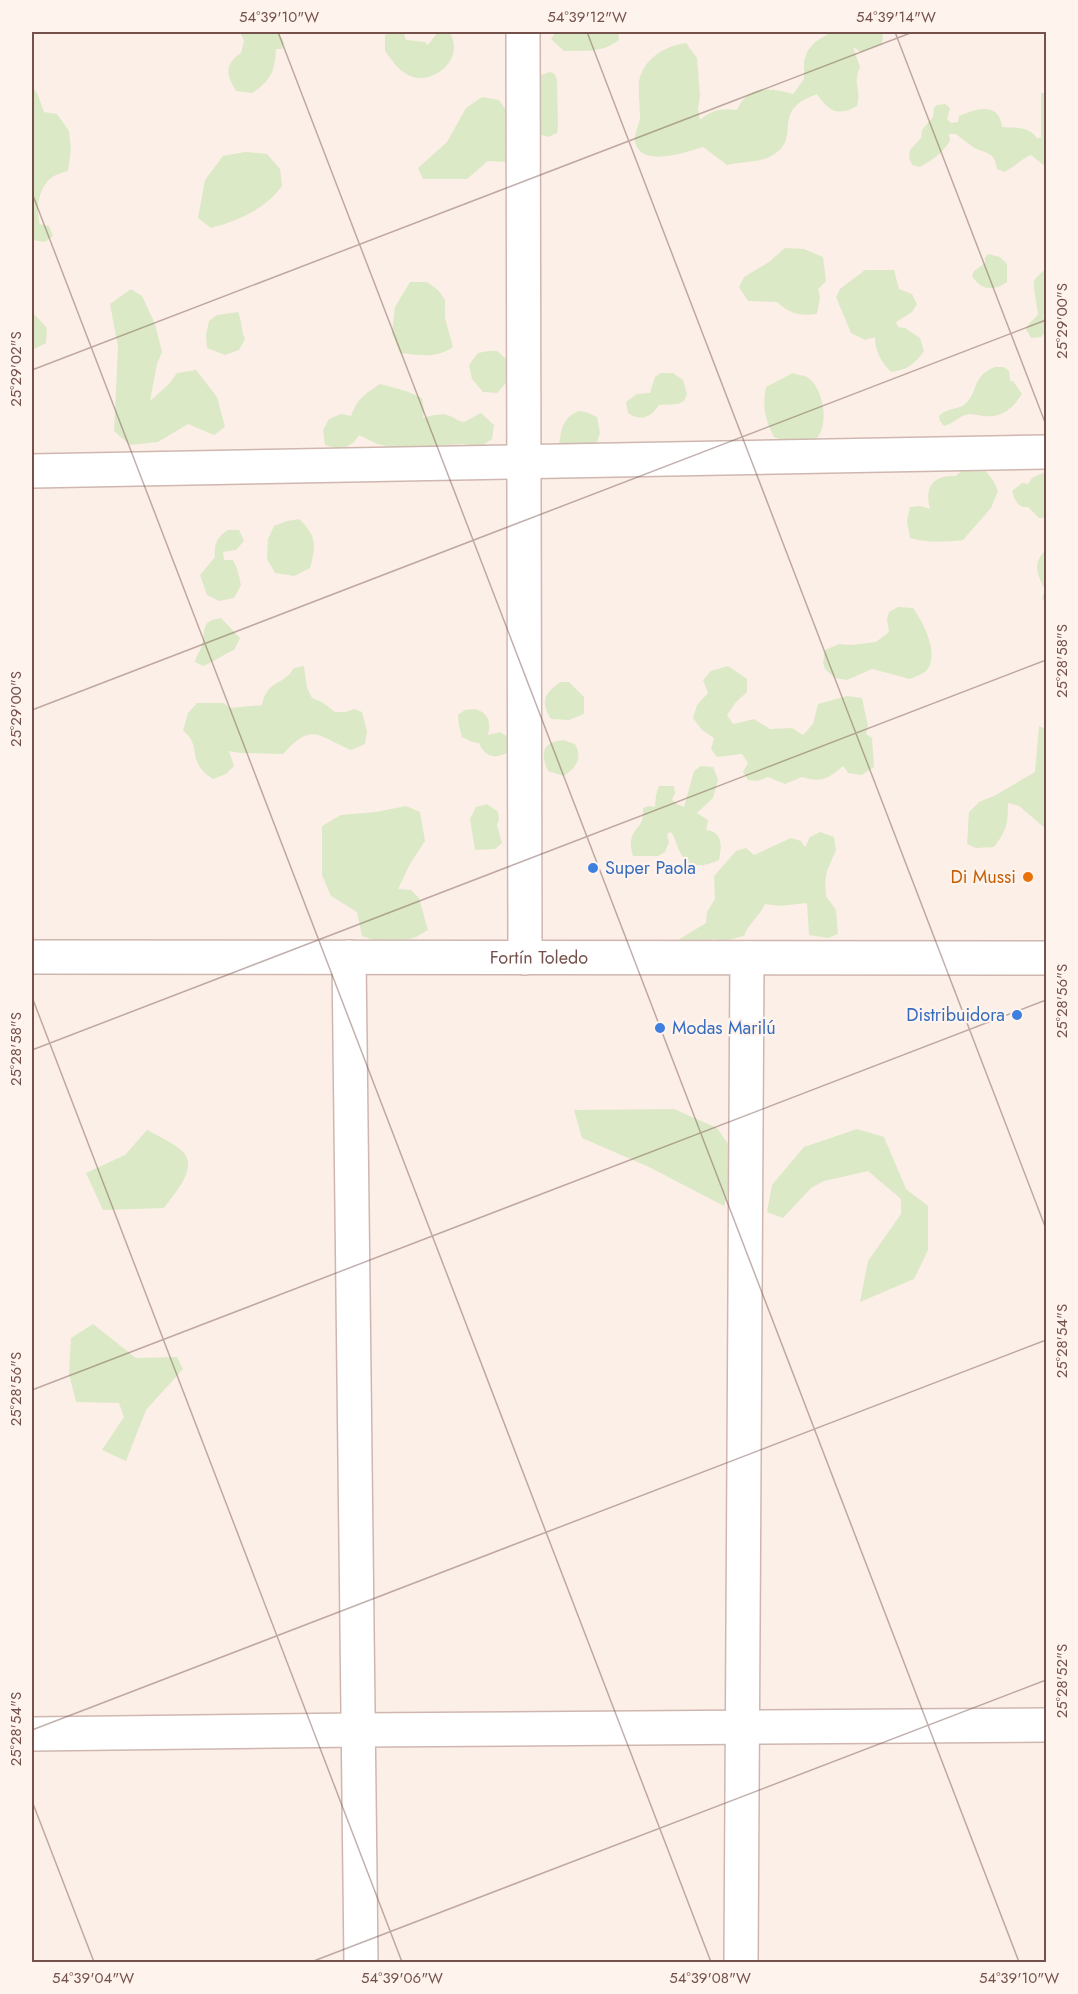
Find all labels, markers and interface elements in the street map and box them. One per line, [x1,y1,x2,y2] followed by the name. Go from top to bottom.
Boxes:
[239,6,319,28] text: 54°39'10"W
[547,6,627,28] text: 54°39'12"W
[856,6,936,28] text: 54°39'14"W
[1051,283,1073,359] text: 25°29'00"S
[5,331,27,407] text: 25°29'02"S
[1051,624,1073,698] text: 25°28'58"S
[5,671,27,747] text: 25°29'00"S
[605,855,696,881] place label: Super Paola
[586,861,600,875] marker: Super Paola
[950,864,1016,890] place label: Di Mussi
[1021,870,1035,884] marker: Di Mussi
[490,944,588,971] street label: Fortín Toledo
[1051,964,1073,1038] text: 25°28'56"S
[906,1002,1005,1028] place label: Distribuidora
[1010,1008,1024,1022] marker: Distribuidora
[5,1012,27,1086] text: 25°28'58"S
[672,1015,776,1041] place label: Modas Marilú
[653,1021,667,1035] marker: Modas Marilú
[1051,1304,1073,1378] text: 25°28'54"S
[5,1352,27,1426] text: 25°28'56"S
[1051,1644,1073,1718] text: 25°28'52"S
[5,1692,27,1766] text: 25°28'54"S
[52,1967,134,1989] text: 54°39'04"W
[361,1967,443,1989] text: 54°39'06"W
[669,1967,751,1989] text: 54°39'08"W
[979,1967,1059,1989] text: 54°39'10"W

